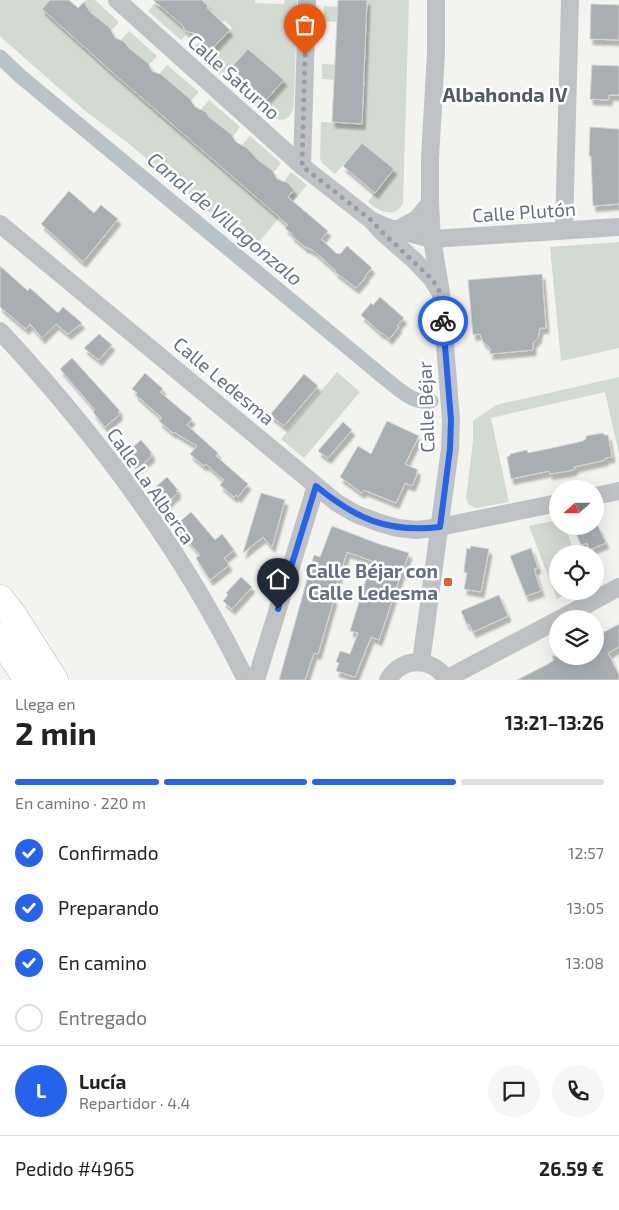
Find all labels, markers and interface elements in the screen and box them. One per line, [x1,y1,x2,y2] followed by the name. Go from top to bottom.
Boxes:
[284,4,326,55] pin
[291,11,319,39] icon: bag
[184,29,285,124] street label: Calle Saturno
[442,82,568,106] district label: Albahonda IV
[143,146,308,290] water label: Canal de Villagonzalo
[471,196,577,227] street label: Calle Plutón
[418,296,468,346] courier
[429,307,457,335] icon: bike
[169,332,279,430] street label: Calle Ledesma
[412,360,439,453] street label: Calle Béjar
[103,423,200,548] street label: Calle La Alberca
[549,480,604,535] north arrow
[549,480,604,665] map controls
[549,545,604,600] button: locate
[257,558,299,609] pin
[306,559,438,604] place label: Calle Béjar con Calle Ledesma
[264,565,292,593] icon: home
[442,576,454,588] marker: Calle Béjar con Calle Ledesma
[549,610,604,665] button: layers
[15,694,76,713] text: Llega en
[505,711,604,734] text: 13:21–13:26
[15,713,97,751] text: 2 min
[15,793,146,812] text: En camino · 220 m
[15,839,43,867] icon: check
[58,841,159,864] text: Confirmado
[568,843,604,862] text: 12:57
[15,894,43,922] icon: check
[58,896,159,919] text: Preparando
[567,898,604,917] text: 13:05
[15,949,43,977] icon: check
[58,951,147,974] text: En camino
[566,953,604,972] text: 13:08
[58,1006,147,1029] text: Entregado
[488,1065,540,1117] button: chat
[552,1065,604,1117] button: phone
[79,1070,126,1093] text: Lucía
[36,1079,46,1102] text: L
[79,1093,190,1112] text: Repartidor · 4.4
[15,1157,134,1180] text: Pedido #4965
[539,1157,604,1180] text: 26.59 €

